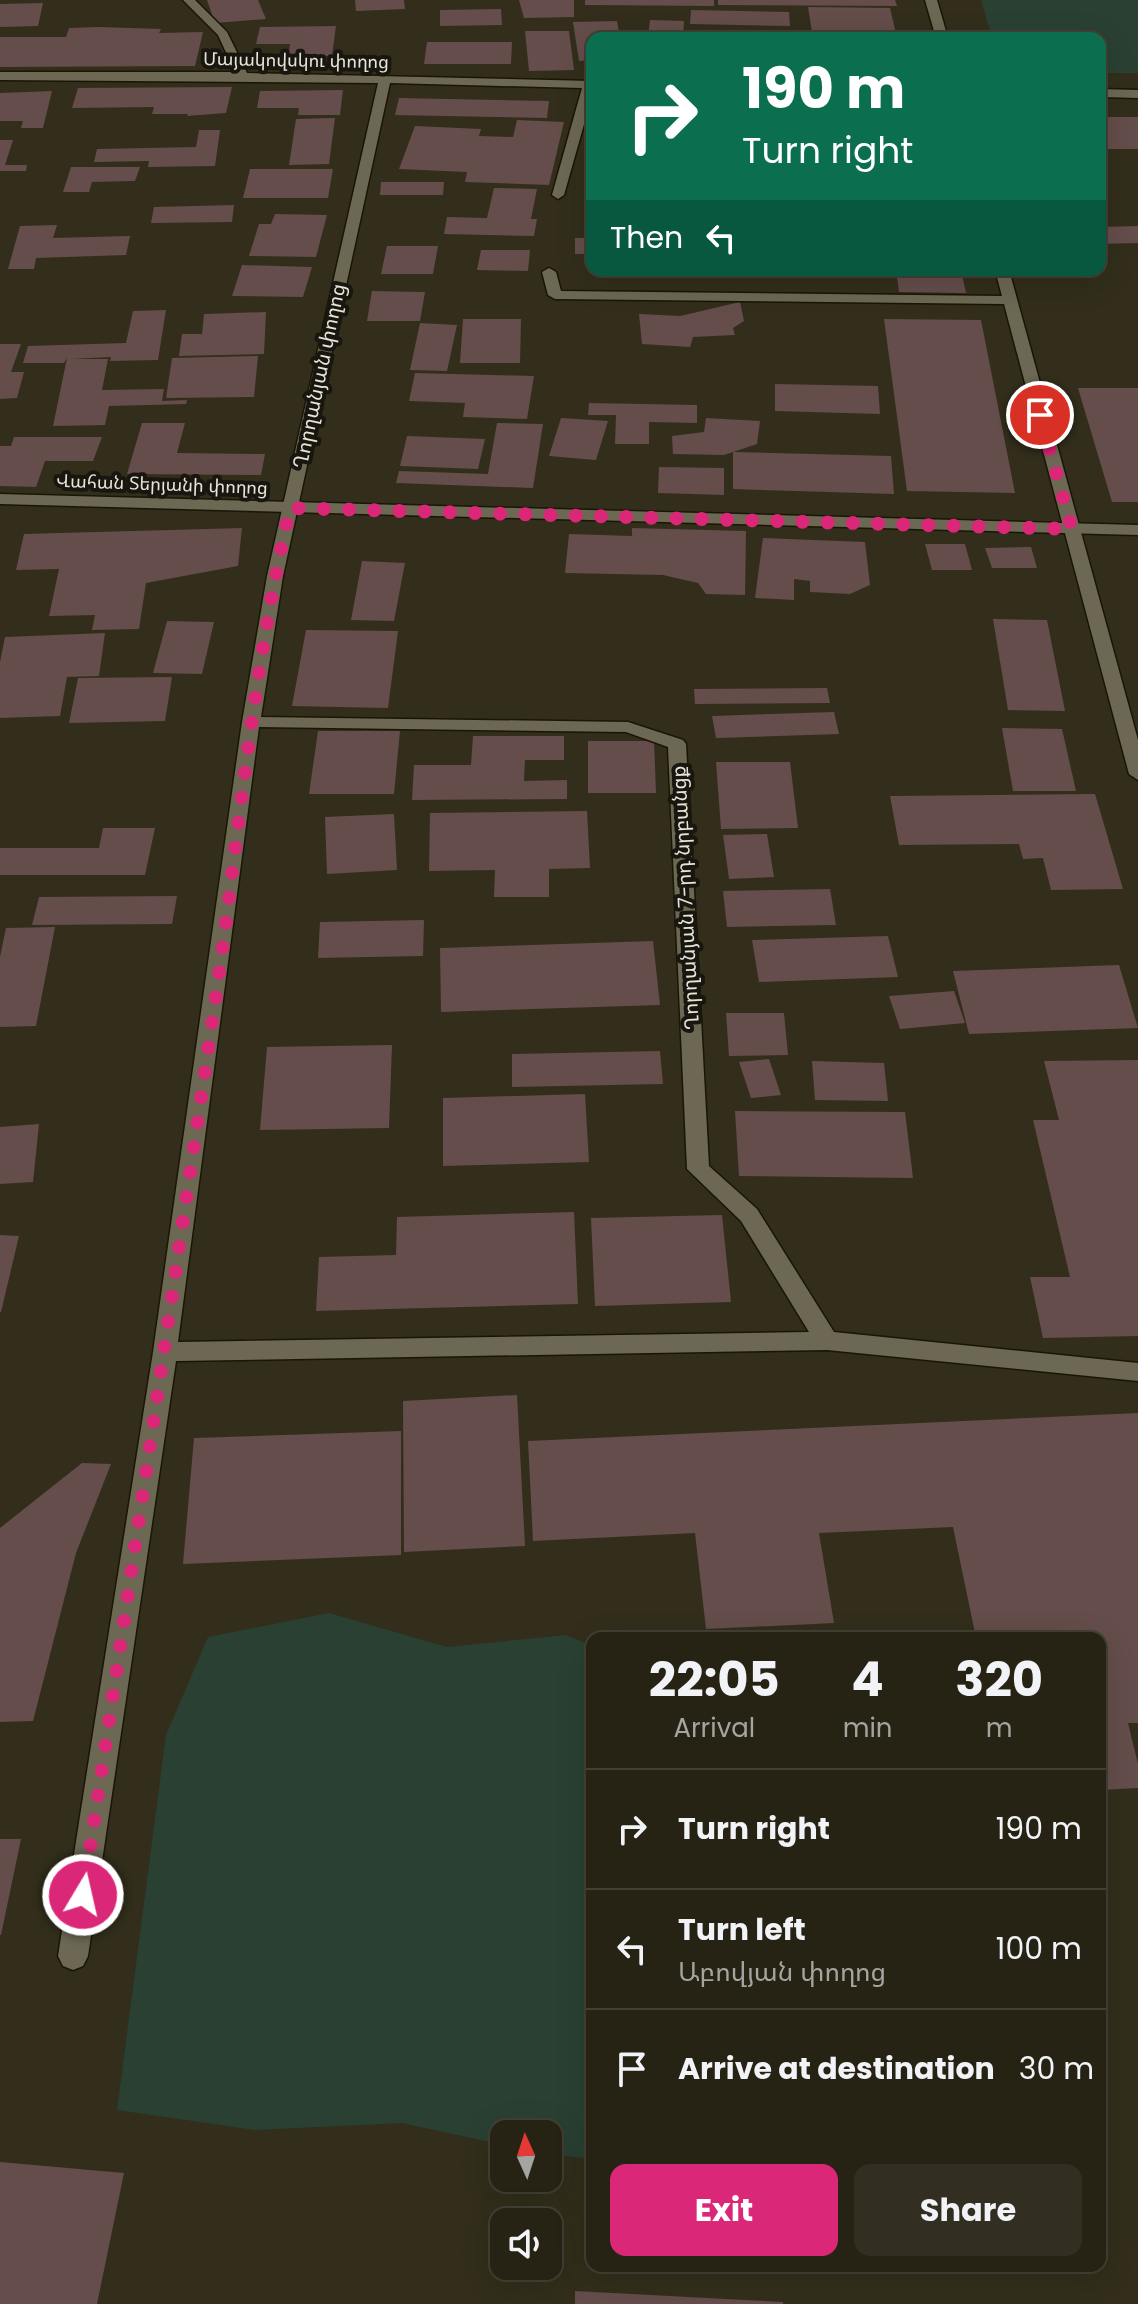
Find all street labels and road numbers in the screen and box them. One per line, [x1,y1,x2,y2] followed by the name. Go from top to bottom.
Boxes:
[203,46,389,74] street label: Մայակովսկու փողոց
[286,281,352,471] street label: Ղորղանյան փողոց
[56,468,268,500] street label: Վահան Տերյանի փողոց
[664,765,706,1031] street label: Ղորղանյան 7-րդ նրբանցք

